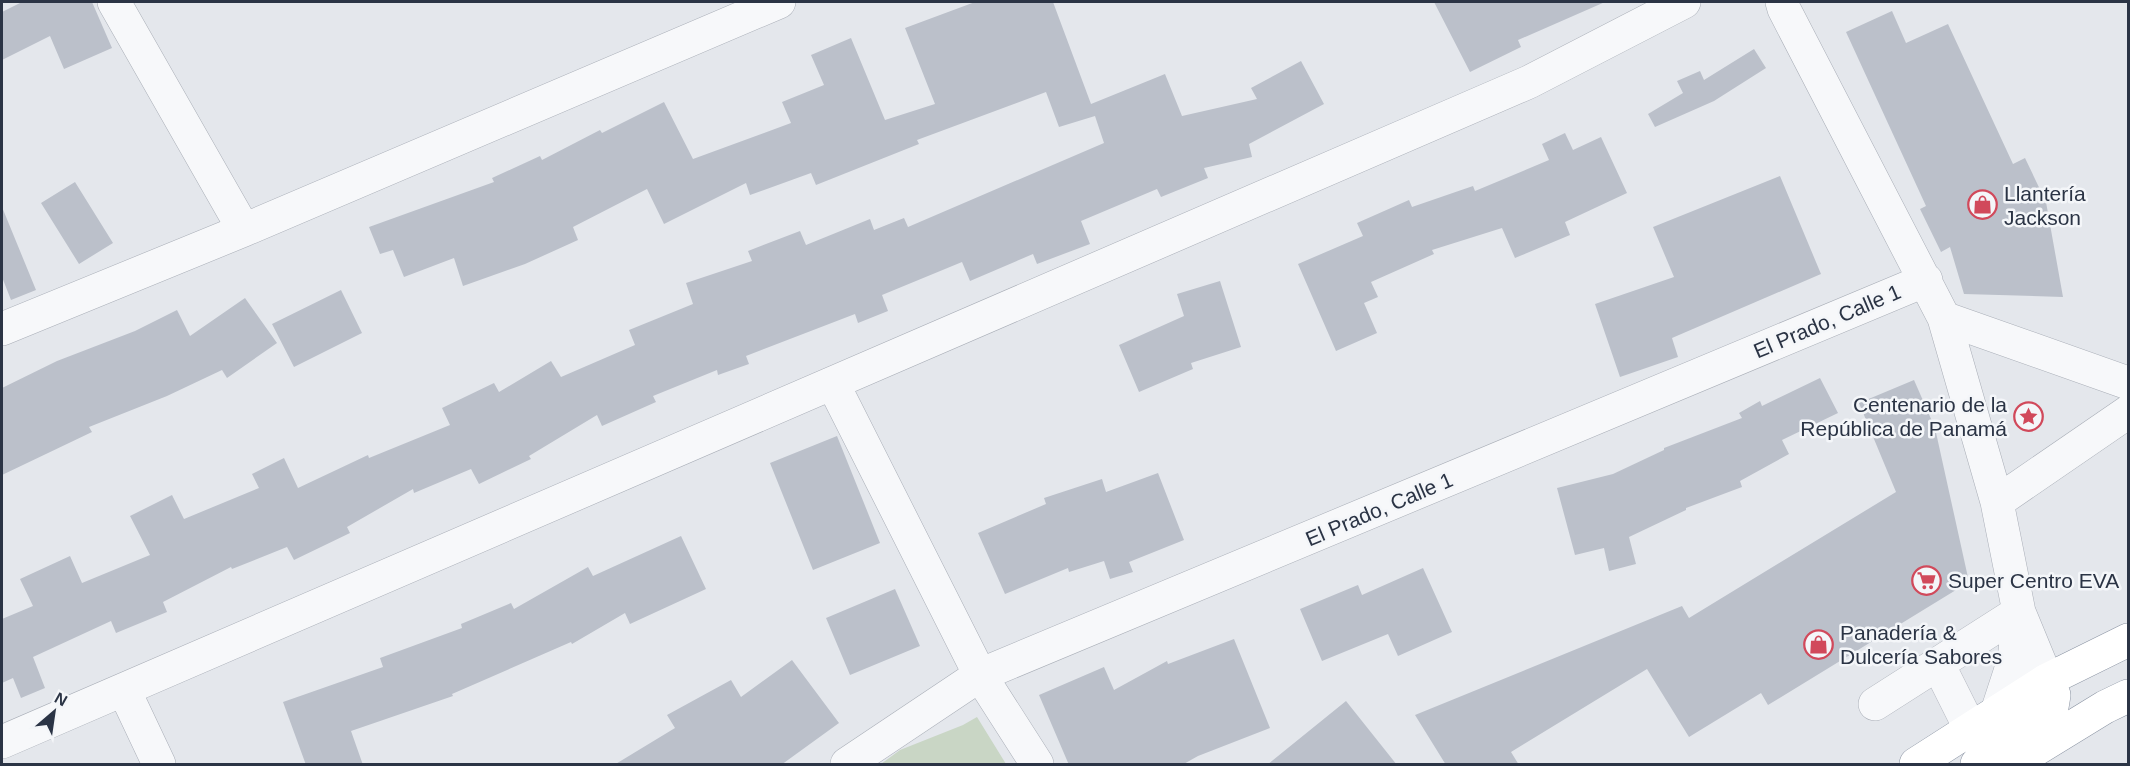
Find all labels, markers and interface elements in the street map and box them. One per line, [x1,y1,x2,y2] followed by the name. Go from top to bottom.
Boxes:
[2004,182,2086,229] place label: Llantería Jackson
[1967,189,1999,221] shop icon: Llantería Jackson
[1750,280,1904,362] street label: El Prado, Calle 1
[1800,393,2007,440] place label: Centenario de la República de Panamá
[2012,400,2044,432] place icon: Centenario de la República de Panamá
[1302,468,1456,550] street label: El Prado, Calle 1
[1911,564,1943,596] supermarket icon: Super Centro EVA
[1948,569,2119,592] place label: Super Centro EVA
[1840,621,2002,668] place label: Panadería & Dulcería Sabores
[1803,628,1835,660] shop icon: Panadería & Dulcería Sabores
[24,682,84,742] north arrow
[52,689,70,710] text: N

